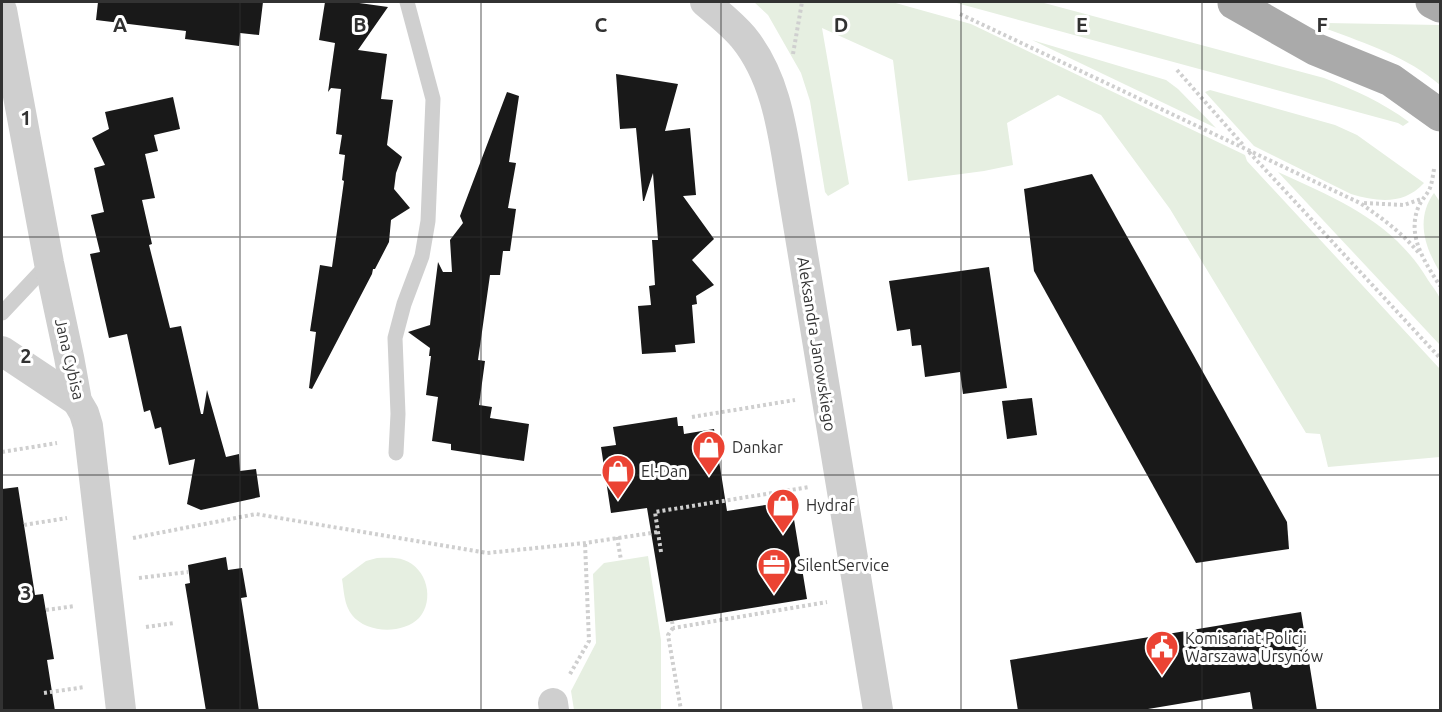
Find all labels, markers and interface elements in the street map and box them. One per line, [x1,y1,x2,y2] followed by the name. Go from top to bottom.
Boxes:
[113,13,127,36] text: A
[353,13,367,36] text: B
[595,13,608,36] text: C
[834,13,848,36] text: D
[1076,13,1088,36] text: E
[1316,13,1328,36] text: F
[20,106,32,129] text: 1
[794,255,840,433] street label: Aleksandra Janowskiego
[52,317,88,401] street label: Jana Cybisa
[20,344,32,367] text: 2
[691,429,727,476] shop icon: Dankar
[732,438,783,456] place label: Dankar
[600,453,636,500] shop icon: El-Dan
[641,462,687,480] place label: El-Dan
[765,487,801,534] shop icon: Hydraf
[806,496,855,514] place label: Hydraf
[756,547,792,594] office icon: SilentService
[797,556,889,574] place label: SilentService
[20,581,32,604] text: 3
[1144,629,1180,676] public building icon: Komisariat Policji Warszawa Ursynów
[1185,629,1324,665] place label: Komisariat Policji Warszawa Ursynów

